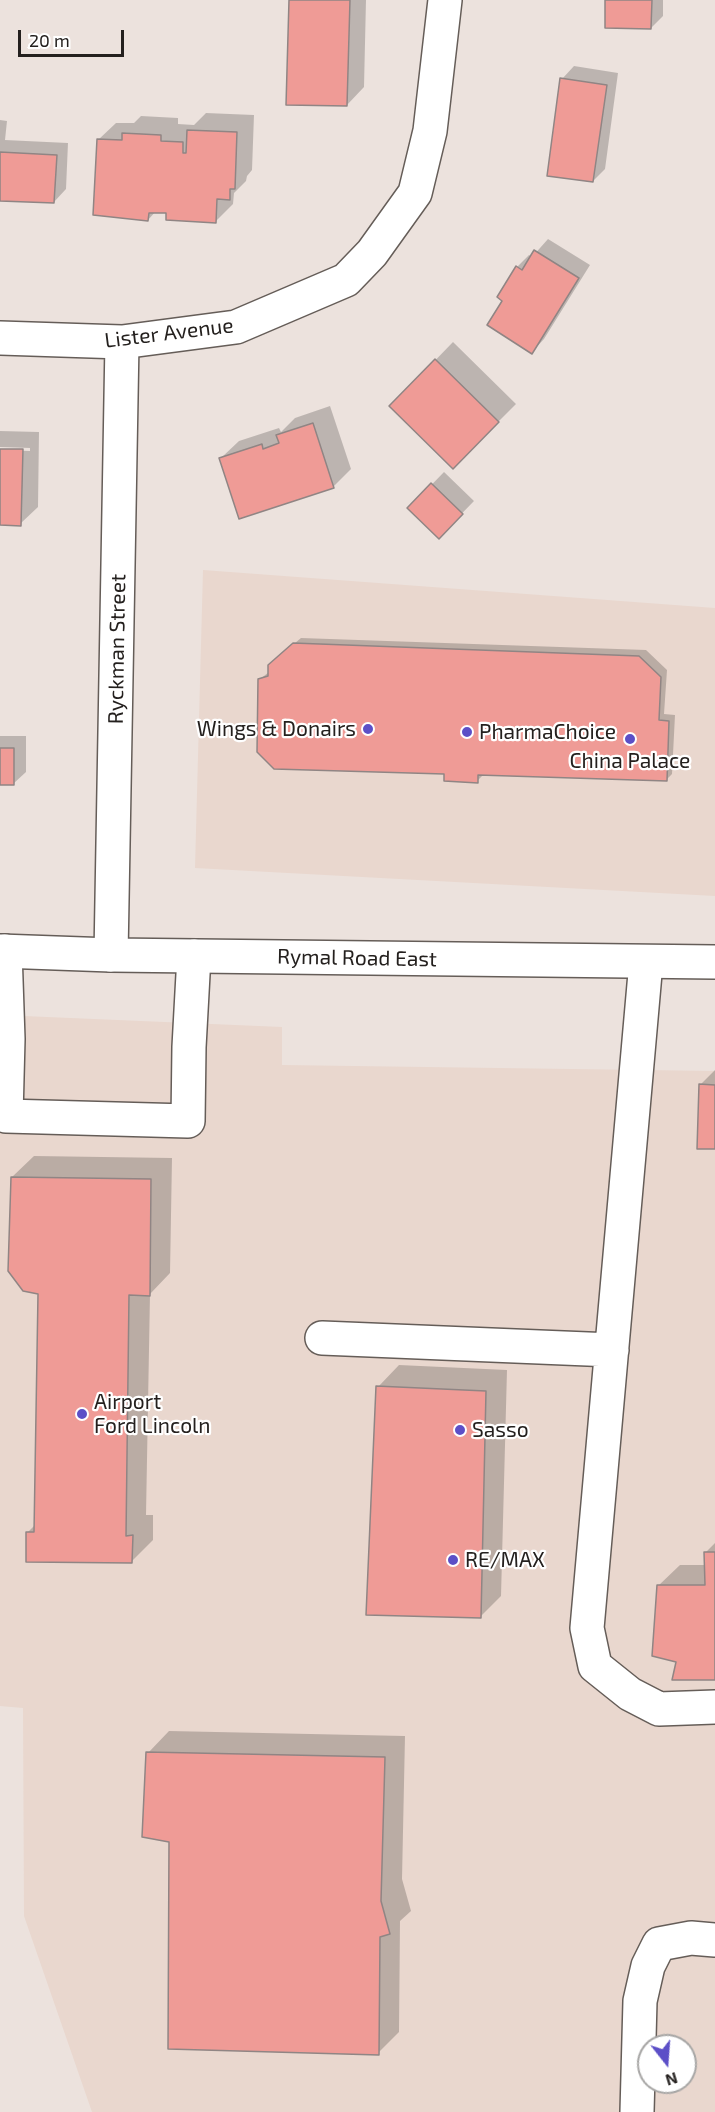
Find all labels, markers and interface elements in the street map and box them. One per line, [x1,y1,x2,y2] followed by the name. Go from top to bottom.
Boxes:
[21,18,128,56] scale bar
[29,29,70,51] text: 20 m
[103,313,235,353] street label: Lister Avenue
[103,574,131,724] street label: Ryckman Street
[197,716,356,742] place label: Wings & Donairs
[479,719,616,745] place label: PharmaChoice
[361,722,375,736] marker: Wings & Donairs
[460,725,474,739] marker: PharmaChoice
[623,732,637,746] marker: China Palace
[570,748,690,774] place label: China Palace
[277,944,437,972] street label: Rymal Road East
[94,1389,211,1439] place label: Airport Ford Lincoln
[75,1407,89,1421] marker: Airport Ford Lincoln
[472,1417,529,1443] place label: Sasso
[453,1423,467,1437] marker: Sasso
[465,1547,545,1573] place label: RE/MAX
[446,1553,460,1567] marker: RE/MAX
[637,2034,697,2094] north arrow
[664,2069,680,2091] text: N

